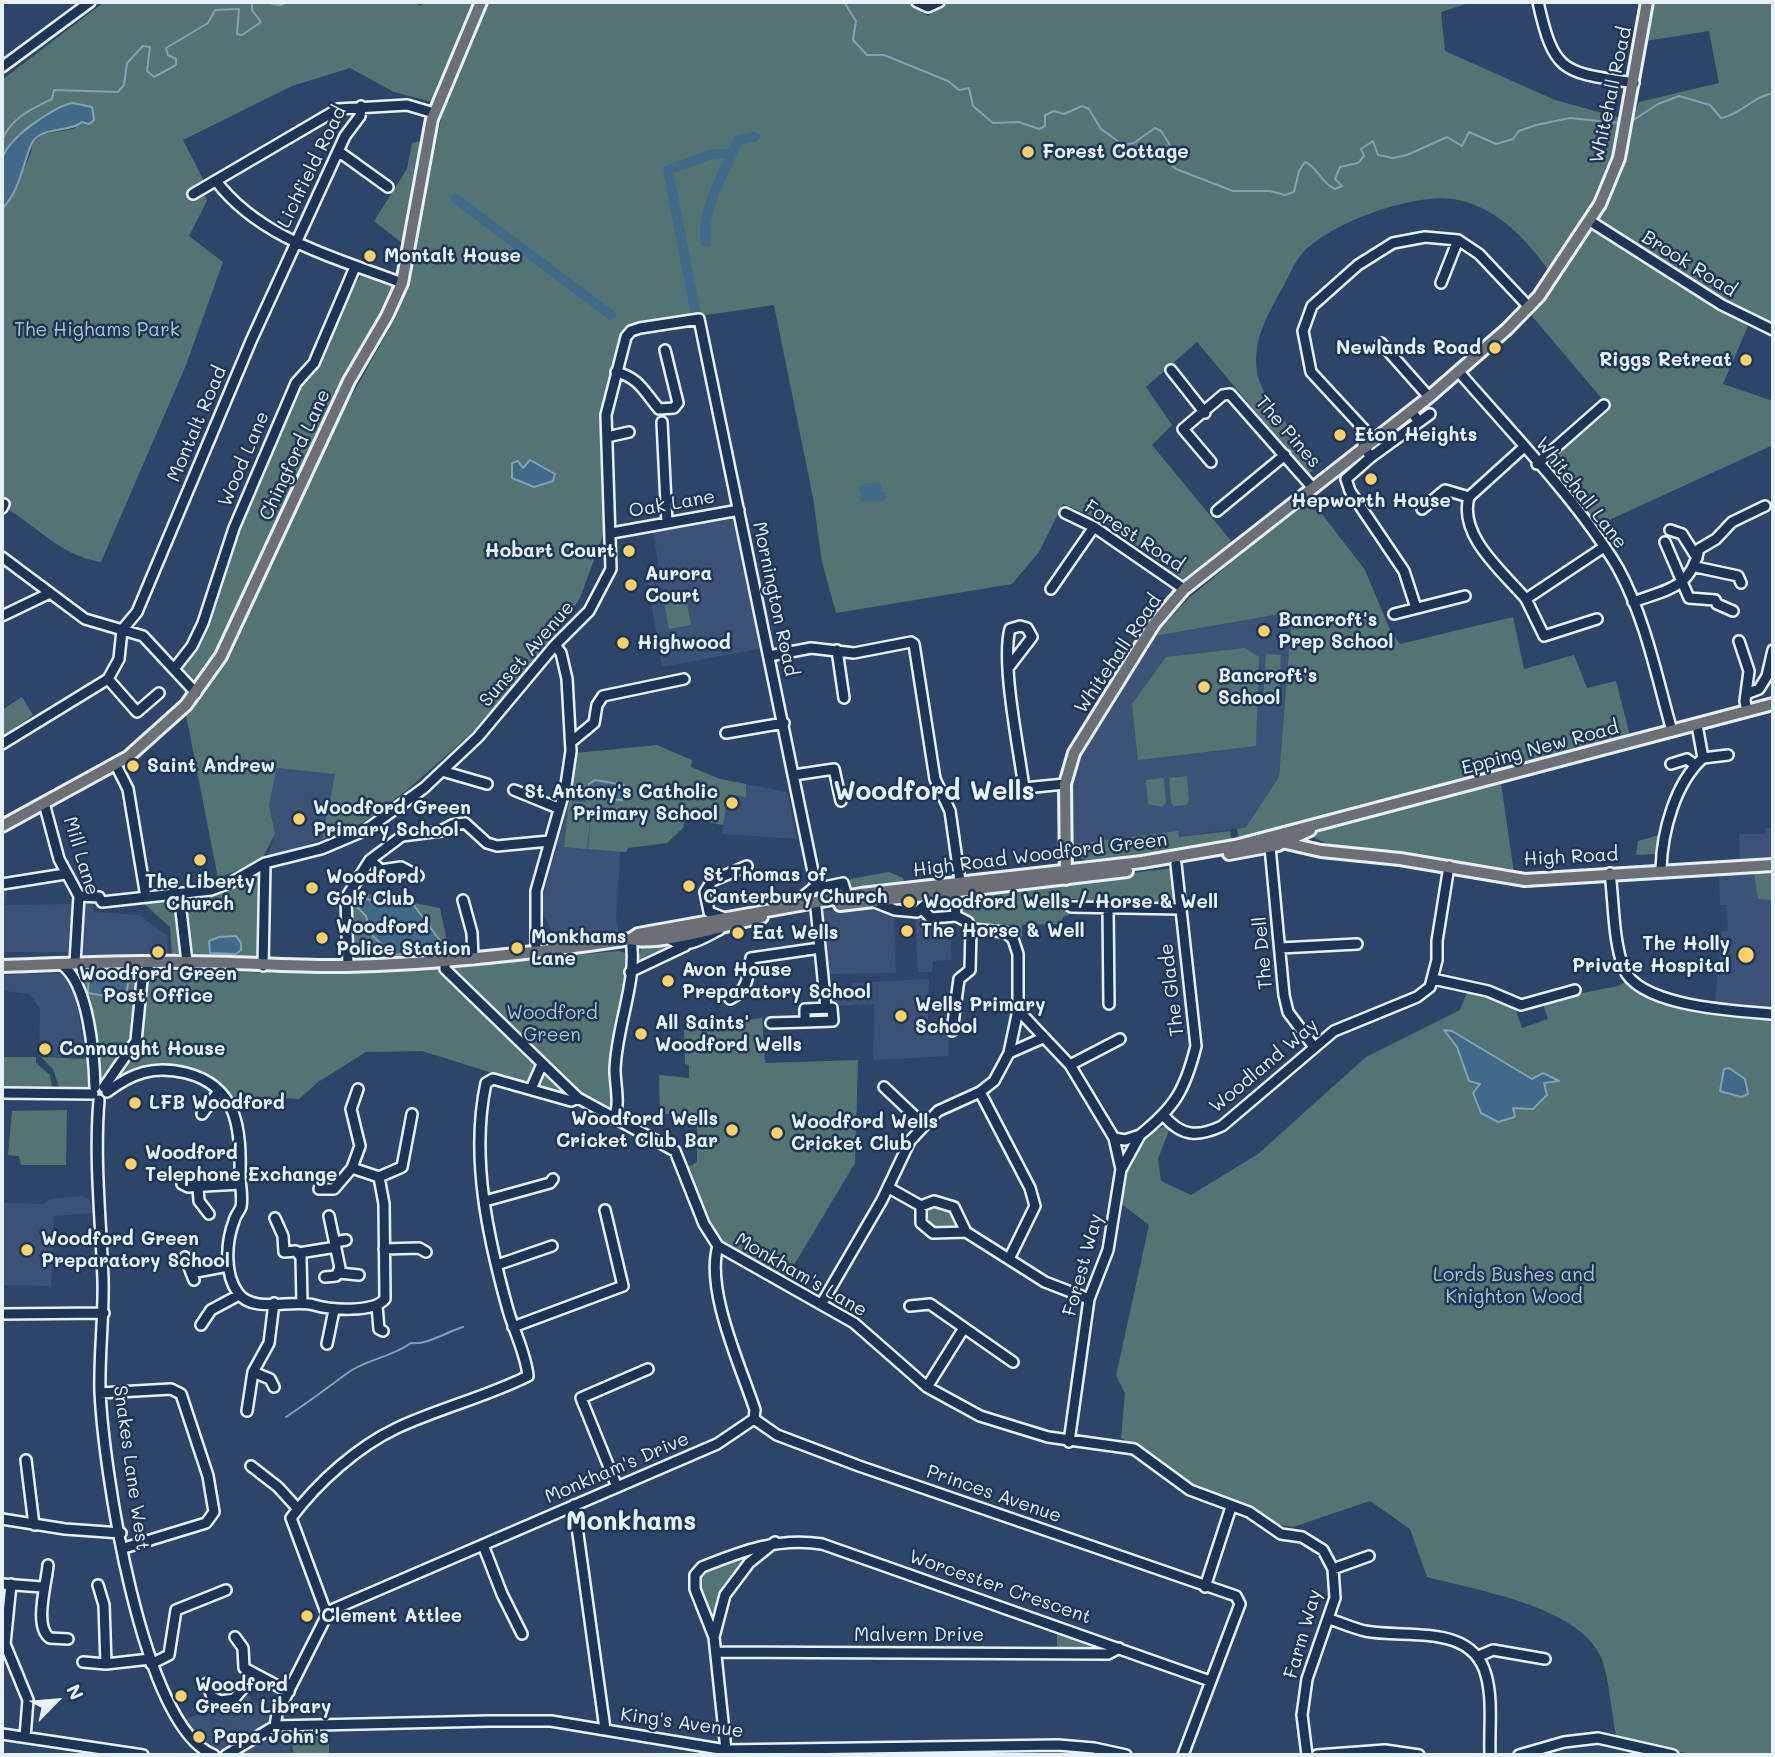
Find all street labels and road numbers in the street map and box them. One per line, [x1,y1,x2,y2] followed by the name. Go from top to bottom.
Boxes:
[1585,25,1637,165] street label: Whitehall Road
[273,102,351,232] street label: Lichfield Road
[1637,226,1741,302] street label: Brook Road
[162,363,232,485] street label: Montalt Road
[255,386,335,524] street label: Chingford Lane
[1251,391,1325,473] street label: The Pines
[214,408,274,510] street label: Wood Lane
[1530,433,1632,553] street label: Whitehall Lane
[627,485,717,523] street label: Oak Lane
[1080,495,1188,577] street label: Forest Road
[747,520,803,678] street label: Mornington Road
[1070,590,1166,718] street label: Whitehall Road
[475,596,579,712] street label: Sunset Avenue
[1459,716,1621,780] street label: Epping New Road
[58,814,104,898] street label: Mill Lane
[912,828,1168,882] street label: High Road Woodford Green
[1523,843,1619,871] street label: High Road
[1248,915,1278,991] street label: The Dell
[1155,942,1189,1038] street label: The Glade
[1205,1014,1323,1118] street label: Woodland Way
[1058,1211,1108,1319] street label: Forest Way
[731,1228,871,1322] street label: Monkham's Lane
[108,1384,154,1552] street label: Snakes Lane West
[541,1427,693,1509] street label: Monkham's Drive
[923,1460,1065,1528] street label: Princes Avenue
[906,1545,1094,1629] street label: Worcester Crescent
[1279,1587,1327,1681] street label: Farm Way
[854,1624,984,1646] street label: Malvern Drive
[619,1703,745,1743] street label: King's Avenue

